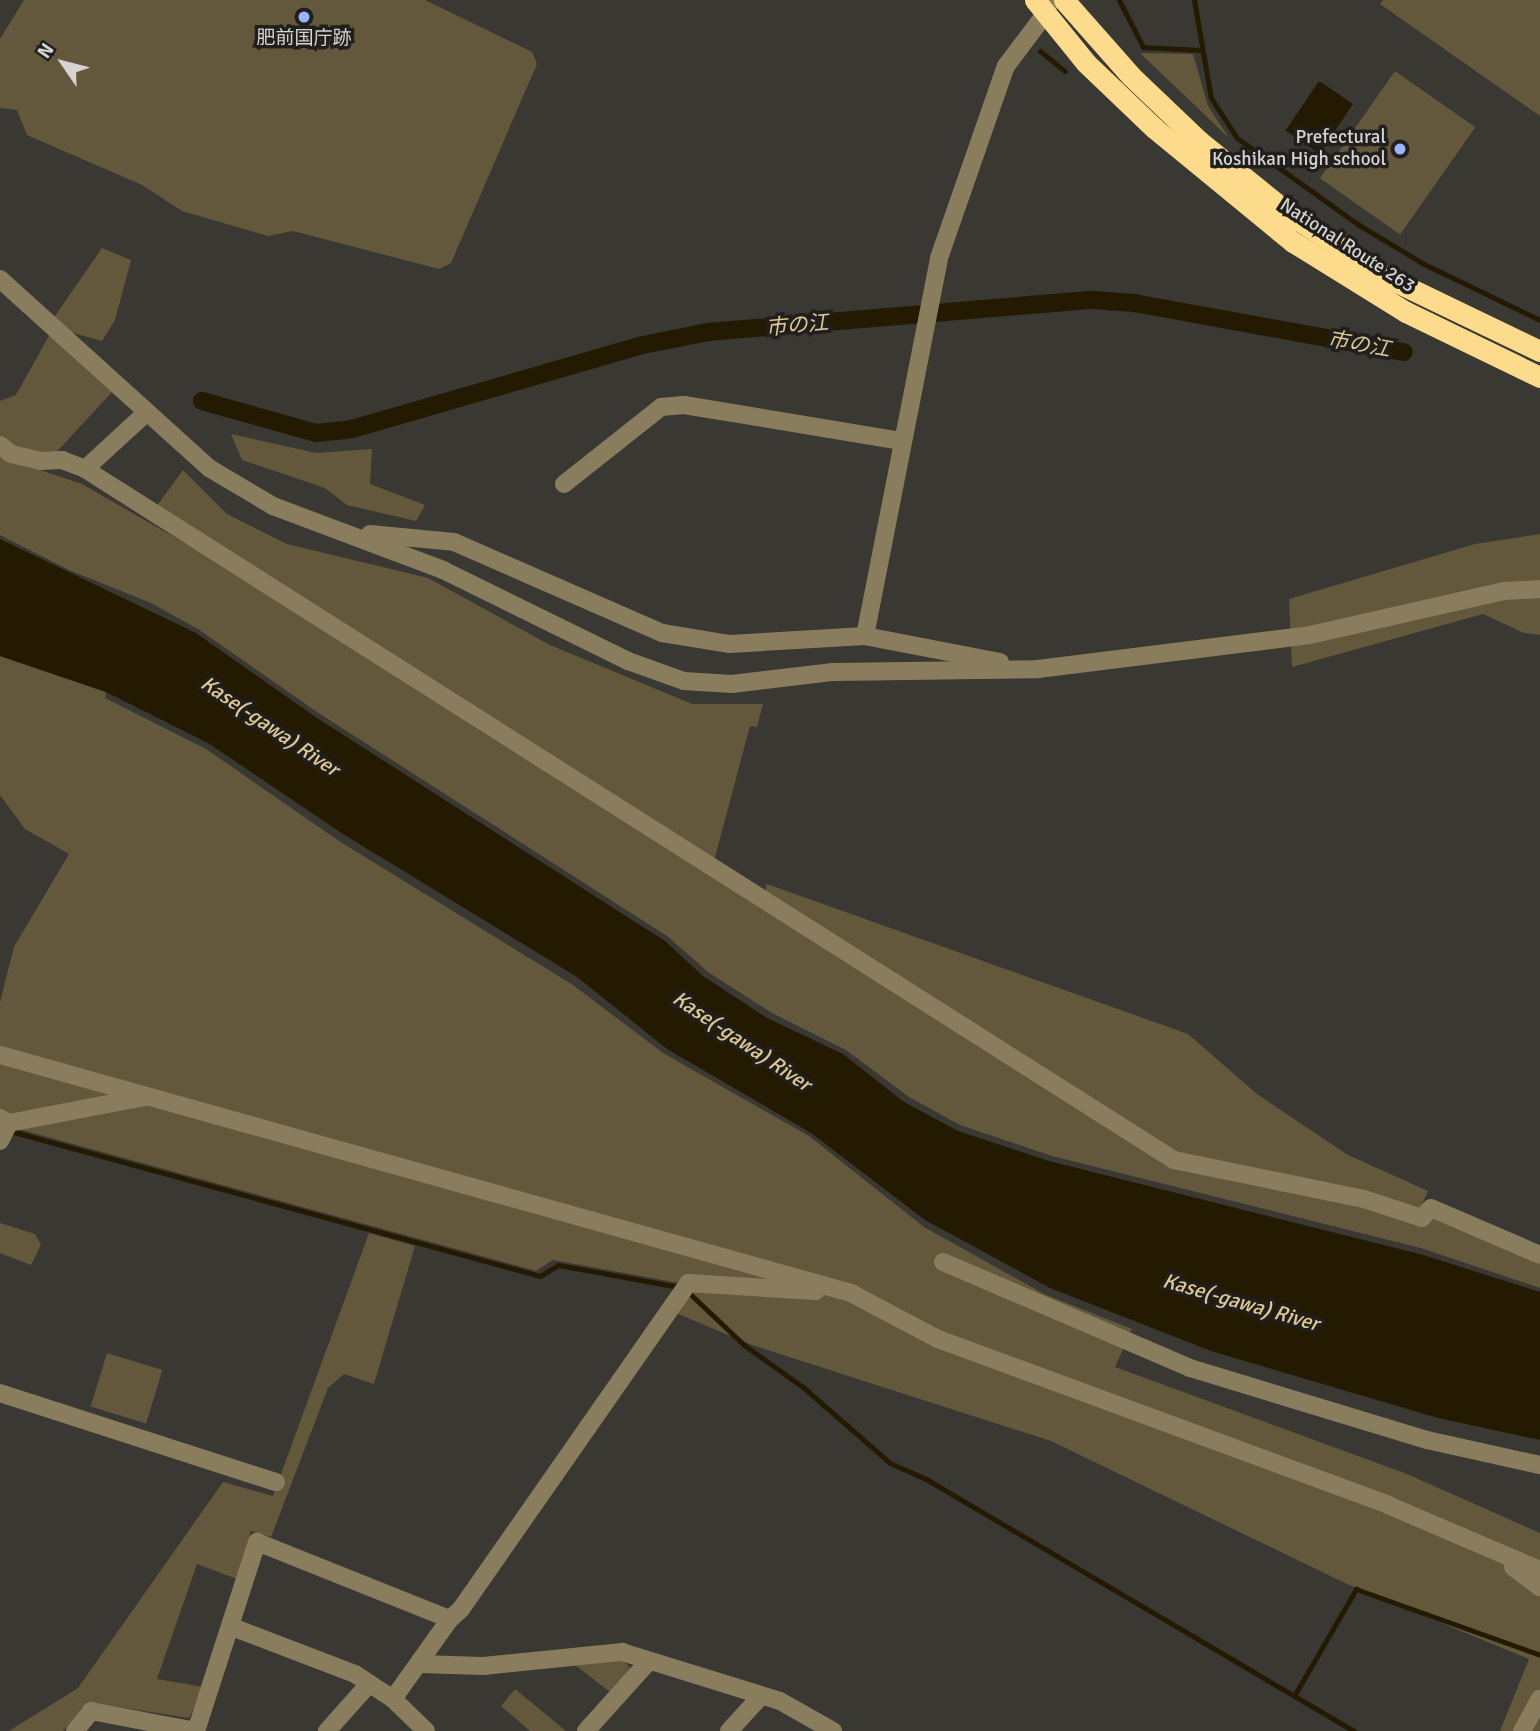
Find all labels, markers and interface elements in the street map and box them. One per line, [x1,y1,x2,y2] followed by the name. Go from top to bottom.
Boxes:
[296,9,312,25] marker: 肥前国庁跡
[28,28,98,98] north arrow
[257,28,351,50] place label: 肥前国庁跡
[32,39,59,63] text: N
[1212,127,1386,171] place label: Prefectural Koshikan High school
[1392,141,1408,157] marker: Prefectural Koshikan High school
[1275,194,1419,298] street label: National Route 263
[765,310,829,340] water label: 市の江
[1326,326,1392,362] water label: 市の江
[196,670,344,782] water label: Kase(-gawa) River
[668,985,816,1097] water label: Kase(-gawa) River
[1160,1268,1322,1336] water label: Kase(-gawa) River

